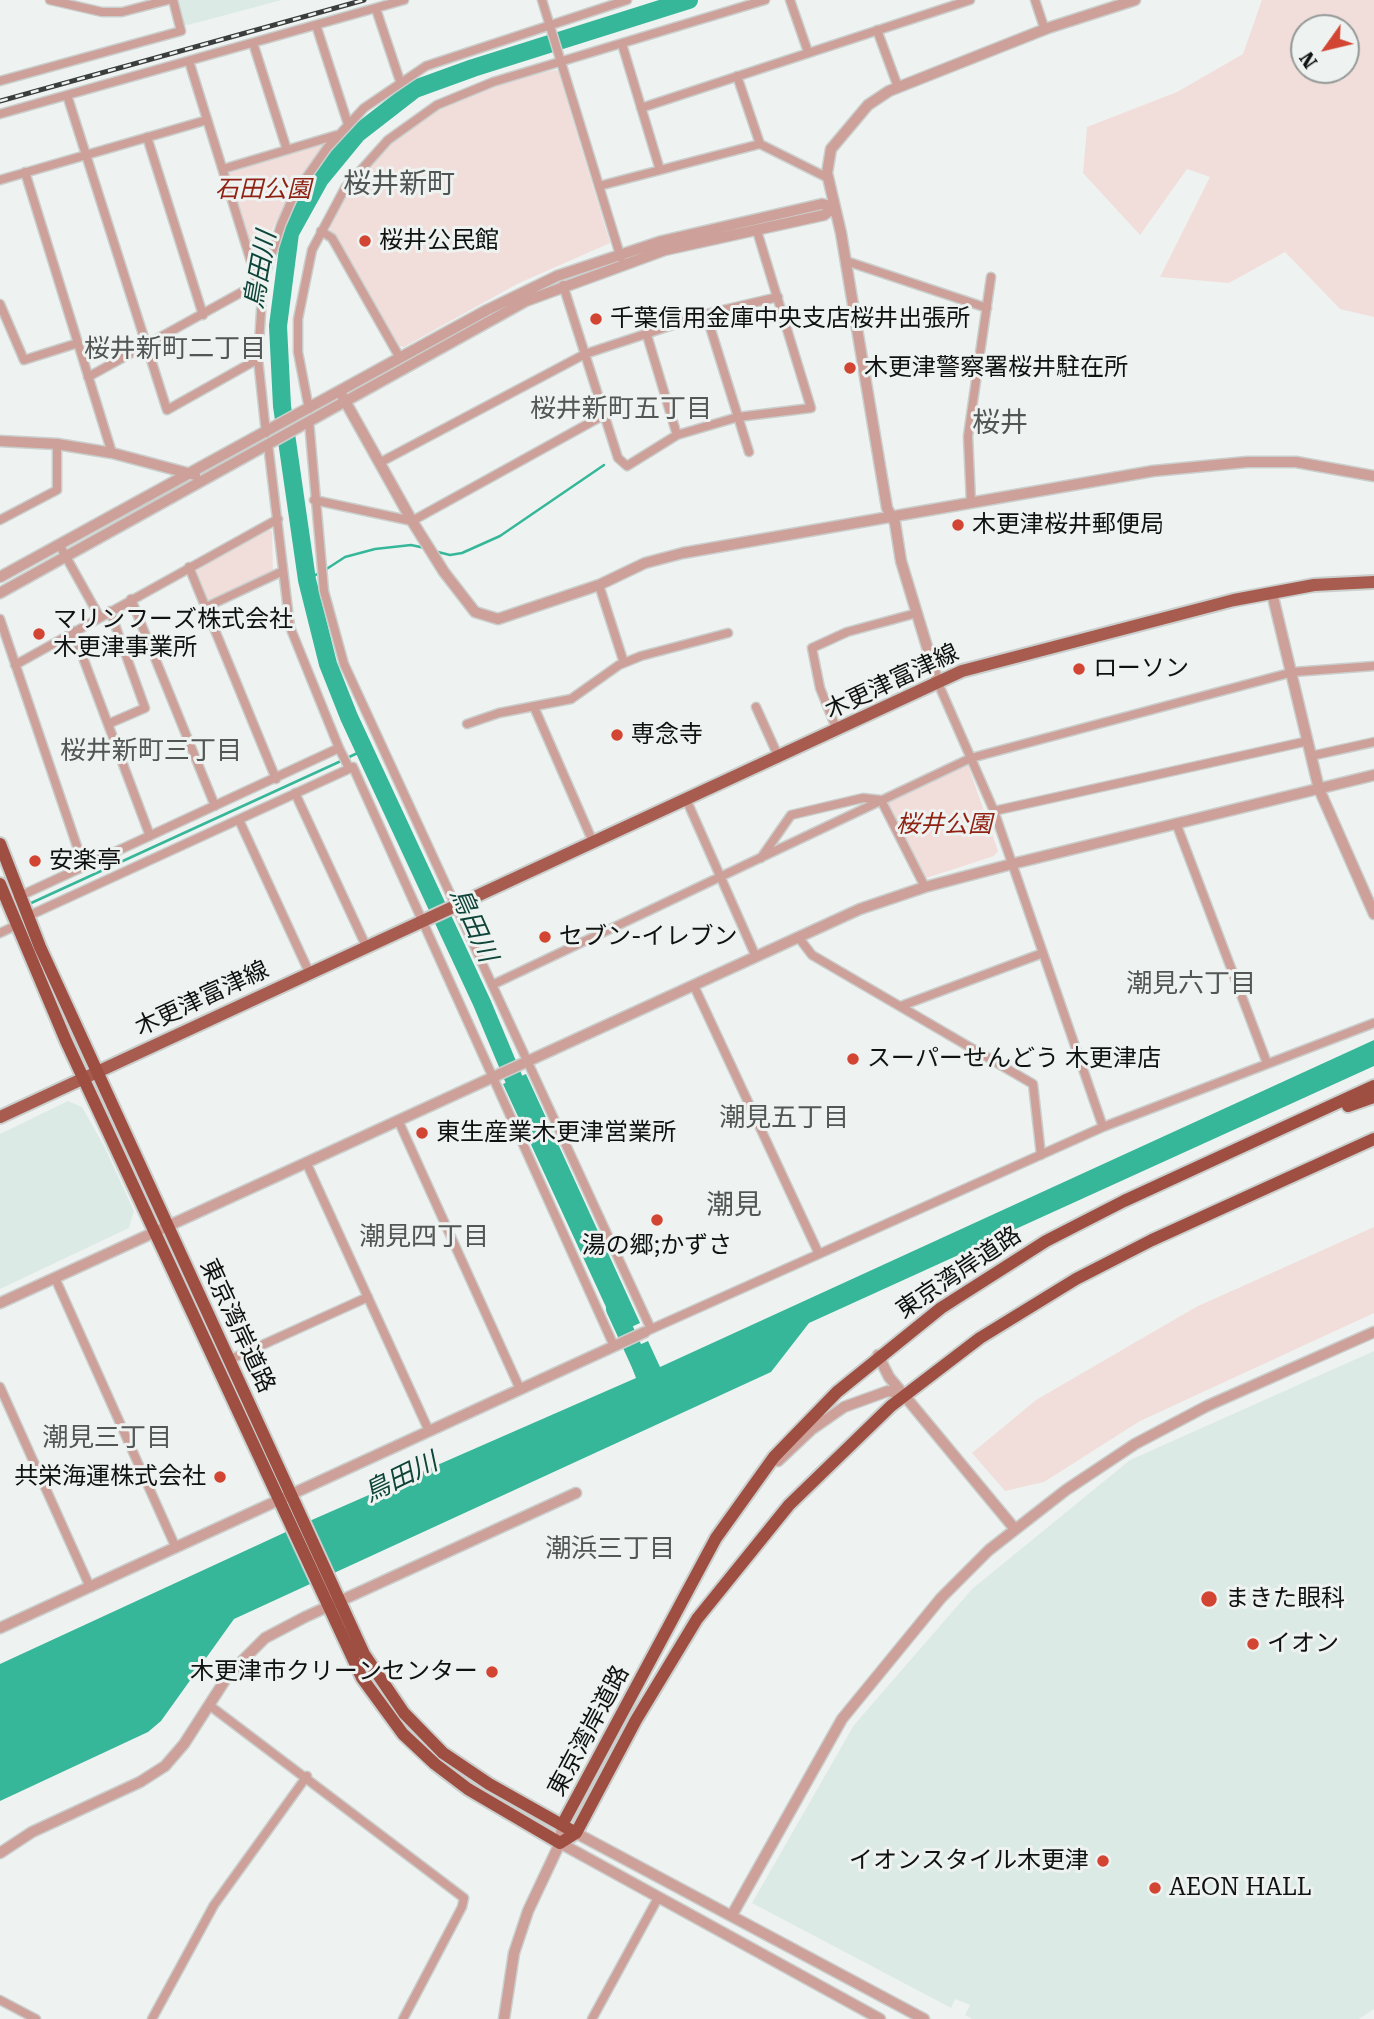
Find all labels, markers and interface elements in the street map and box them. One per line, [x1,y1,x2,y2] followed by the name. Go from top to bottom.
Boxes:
[1290,14,1360,84] north arrow
[1295,47,1322,72] text: N
[343,168,455,202] district label: 桜井新町
[215,176,311,204] park label: 石田公園
[379,227,499,255] place label: 桜井公民館
[239,229,283,311] water label: 鳥田川
[357,233,373,249] marker: 桜井公民館
[610,305,970,333] place label: 千葉信用金庫中央支店桜井出張所
[588,311,604,327] marker: 千葉信用金庫中央支店桜井出張所
[84,333,266,365] district label: 桜井新町二丁目
[864,354,1128,382] place label: 木更津警察署桜井駐在所
[842,360,858,376] marker: 木更津警察署桜井駐在所
[530,393,712,425] district label: 桜井新町五丁目
[972,407,1028,441] district label: 桜井
[972,511,1164,539] place label: 木更津桜井郵便局
[950,517,966,533] marker: 木更津桜井郵便局
[53,606,293,662] place label: マリンフーズ株式会社 木更津事業所
[31,626,47,642] marker: マリンフーズ株式会社 木更津事業所
[821,639,963,725] street label: 木更津富津線
[1093,655,1189,683] place label: ローソン
[1071,661,1087,677] marker: ローソン
[631,721,703,749] place label: 専念寺
[609,727,625,743] marker: 専念寺
[60,735,242,767] district label: 桜井新町三丁目
[896,811,992,839] park label: 桜井公園
[49,847,121,875] place label: 安楽亭
[27,853,43,869] marker: 安楽亭
[443,883,503,967] water label: 鳥田川
[559,923,738,951] place label: セブン-イレブン
[537,929,553,945] marker: セブン-イレブン
[131,956,273,1042] street label: 木更津富津線
[1126,968,1256,1000] district label: 潮見六丁目
[867,1045,1161,1073] place label: スーパーせんどう 木更津店
[845,1051,861,1067] marker: スーパーせんどう 木更津店
[719,1102,849,1134] district label: 潮見五丁目
[436,1119,676,1147] place label: 東生産業木更津営業所
[414,1125,430,1141] marker: 東生産業木更津営業所
[706,1189,762,1223] district label: 潮見
[649,1212,665,1228] marker: 湯の郷;かずさ
[359,1221,489,1253] district label: 潮見四丁目
[891,1221,1027,1325] street label: 東京湾岸道路
[582,1232,732,1260] place label: 湯の郷;かずさ
[194,1255,280,1397] street label: 東京湾岸道路
[42,1422,172,1454] district label: 潮見三丁目
[359,1447,443,1509] water label: 鳥田川
[14,1463,206,1491] place label: 共栄海運株式会社
[212,1469,228,1485] marker: 共栄海運株式会社
[545,1533,675,1565] district label: 潮浜三丁目
[1225,1585,1345,1613] place label: まきた眼科
[1199,1589,1219,1609] marker: まきた眼科
[1267,1630,1339,1658] place label: イオン
[1245,1636,1261,1652] marker: イオン
[190,1658,478,1686] place label: 木更津市クリーンセンター
[542,1661,636,1801] street label: 東京湾岸道路
[484,1664,500,1680] marker: 木更津市クリーンセンター
[849,1847,1089,1875] place label: イオンスタイル木更津
[1095,1853,1111,1869] marker: イオンスタイル木更津
[1169,1874,1312,1902] place label: AEON HALL
[1147,1880,1163,1896] marker: AEON HALL

